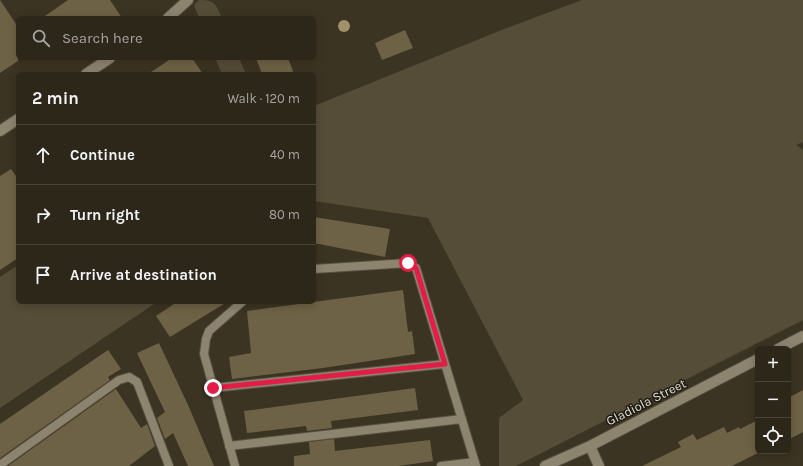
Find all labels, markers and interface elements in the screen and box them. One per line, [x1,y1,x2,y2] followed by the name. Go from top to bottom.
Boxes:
[16,16,316,60] search box
[30,27,52,49] icon: search
[62,29,143,47] text: Search here
[32,88,79,108] text: 2 min
[227,91,300,106] text: Walk · 120 m
[32,144,54,166] icon: ahead
[70,146,135,164] text: Continue
[270,147,300,162] text: 40 m
[32,204,54,226] icon: right
[70,206,140,224] text: Turn right
[269,207,300,222] text: 80 m
[399,254,417,272] route start
[32,264,54,286] icon: arrive
[70,266,217,284] text: Arrive at destination
[755,346,791,454] map controls
[755,346,791,382] button: +
[604,375,688,429] street label: Gladiola Street
[204,379,222,397] route end
[755,382,791,418] button: −
[755,418,791,454] button: locate

